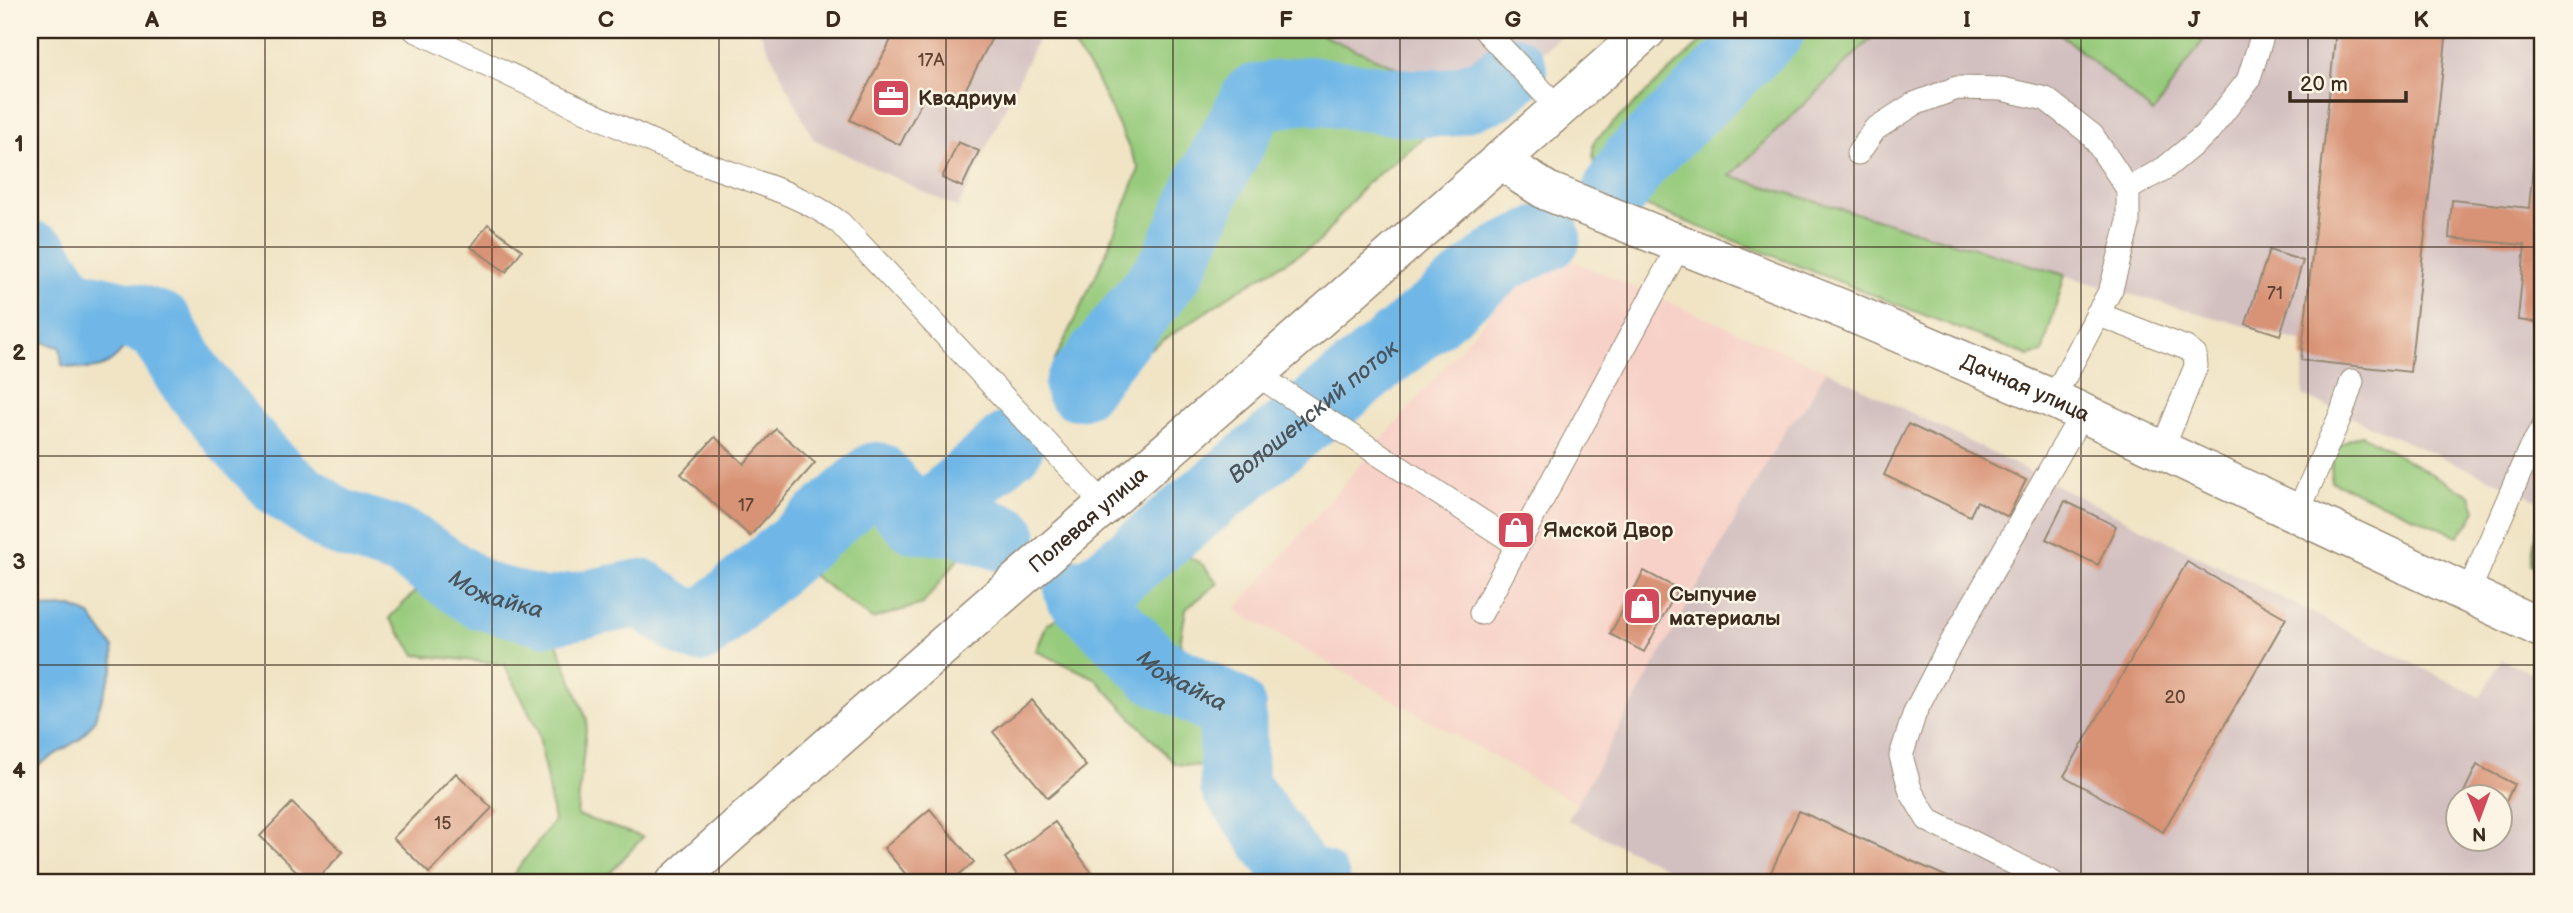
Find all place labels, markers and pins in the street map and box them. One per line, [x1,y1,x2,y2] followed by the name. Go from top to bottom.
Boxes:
[870,77,912,119] office icon: Квадриум
[918,86,1017,111] place label: Квадриум
[1495,509,1537,551] shop icon: Ямской Двор
[1543,518,1674,543] place label: Ямской Двор
[1669,582,1781,631] place label: Сыпучие материалы
[1621,585,1663,627] shop icon: Сыпучие материалы

